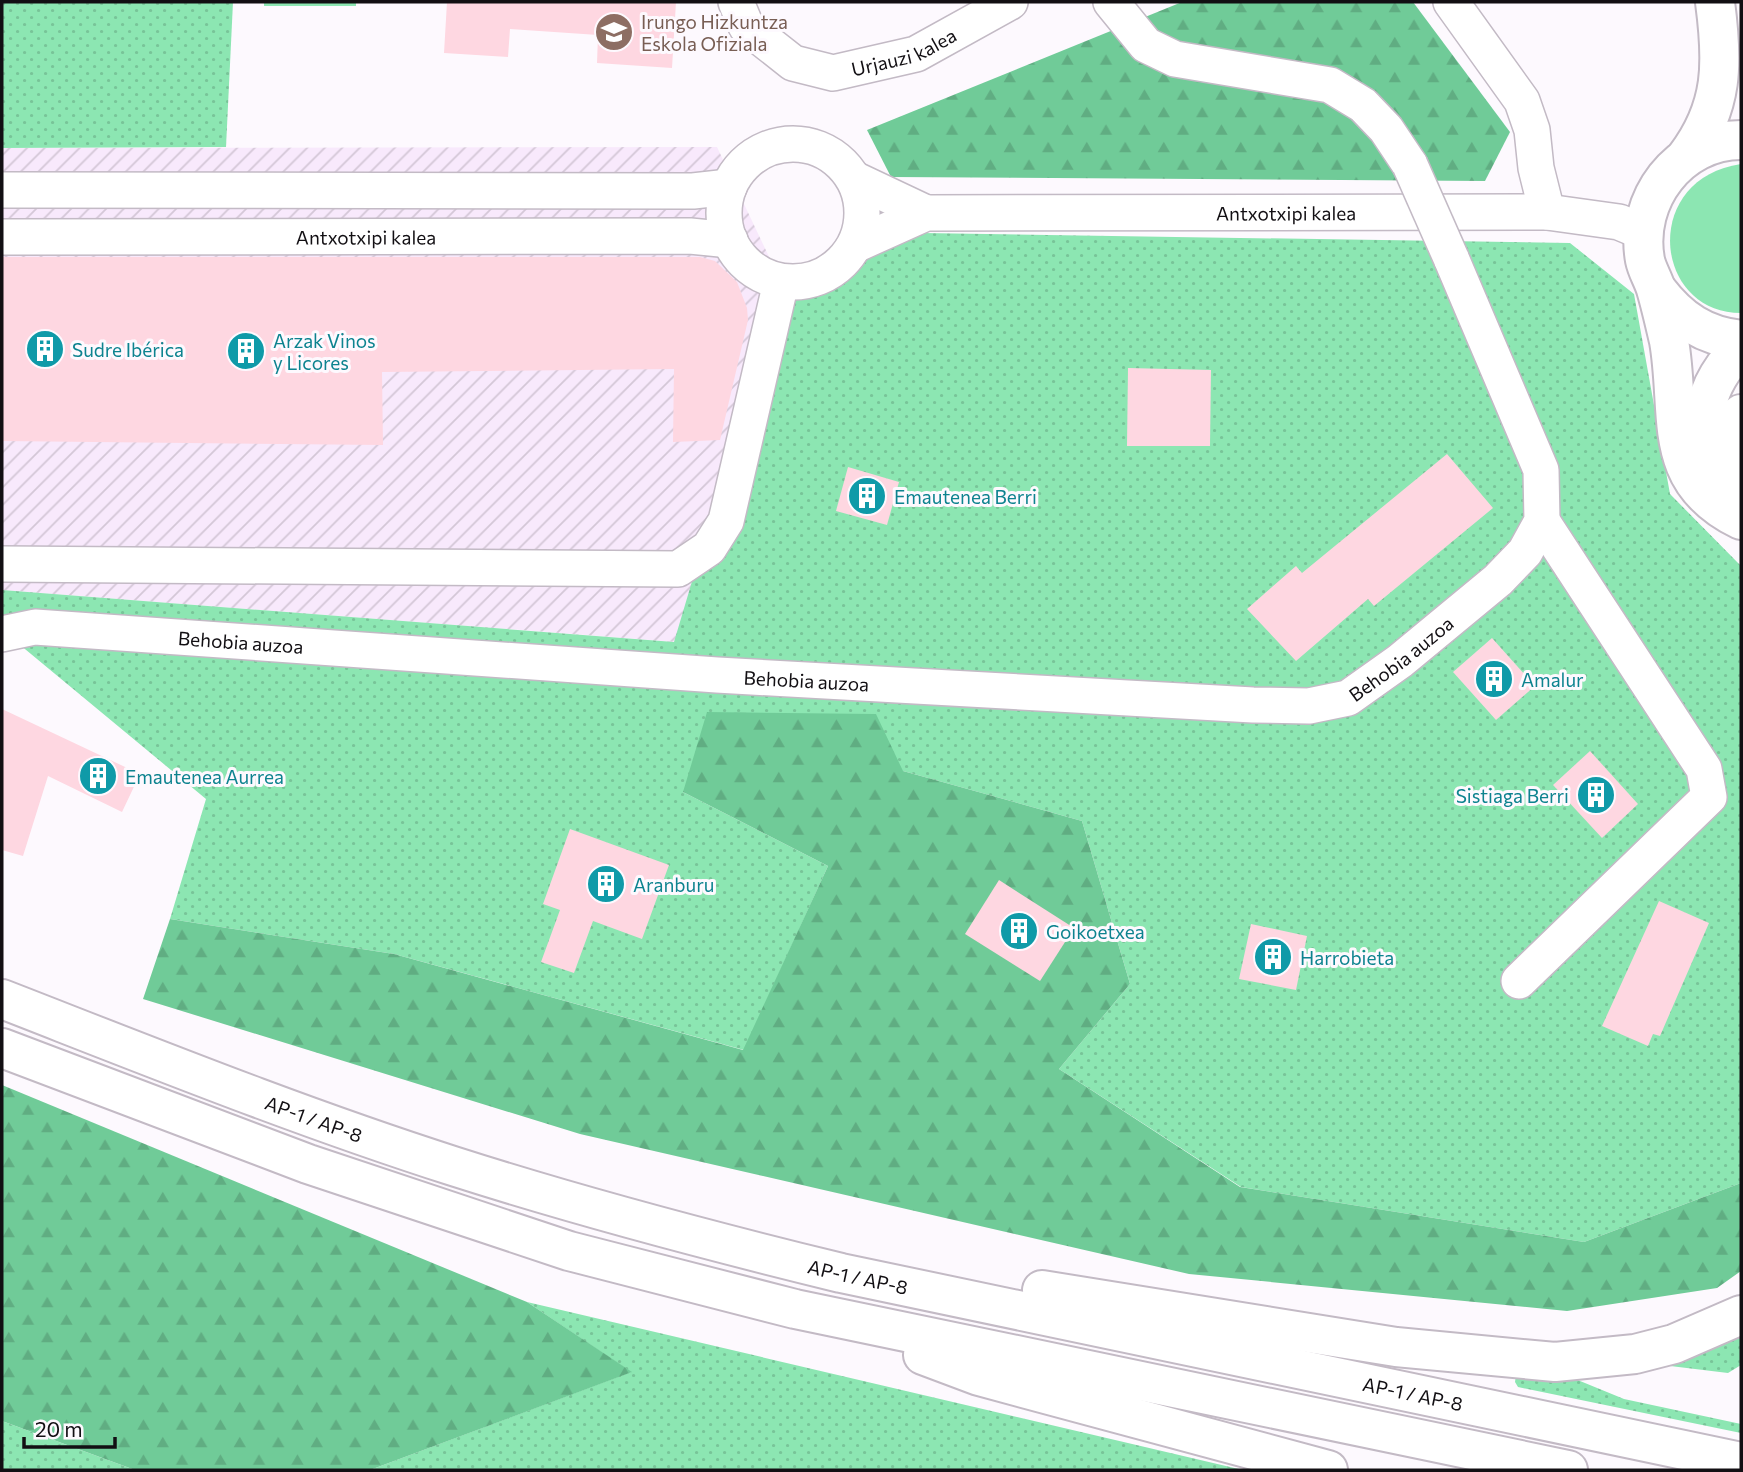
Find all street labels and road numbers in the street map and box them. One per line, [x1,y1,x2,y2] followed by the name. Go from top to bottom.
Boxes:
[849,23,960,80] street label: Urjauzi kalea
[1216,201,1356,224] street label: Antxotxipi kalea
[296,225,436,248] street label: Antxotxipi kalea
[1344,611,1457,706] street label: Behobia auzoa
[177,626,304,657] street label: Behobia auzoa
[743,665,870,695] street label: Behobia auzoa
[262,1090,366,1146] street label: AP-1 / AP-8
[806,1254,910,1298] street label: AP-1 / AP-8
[1361,1371,1465,1415] street label: AP-1 / AP-8

